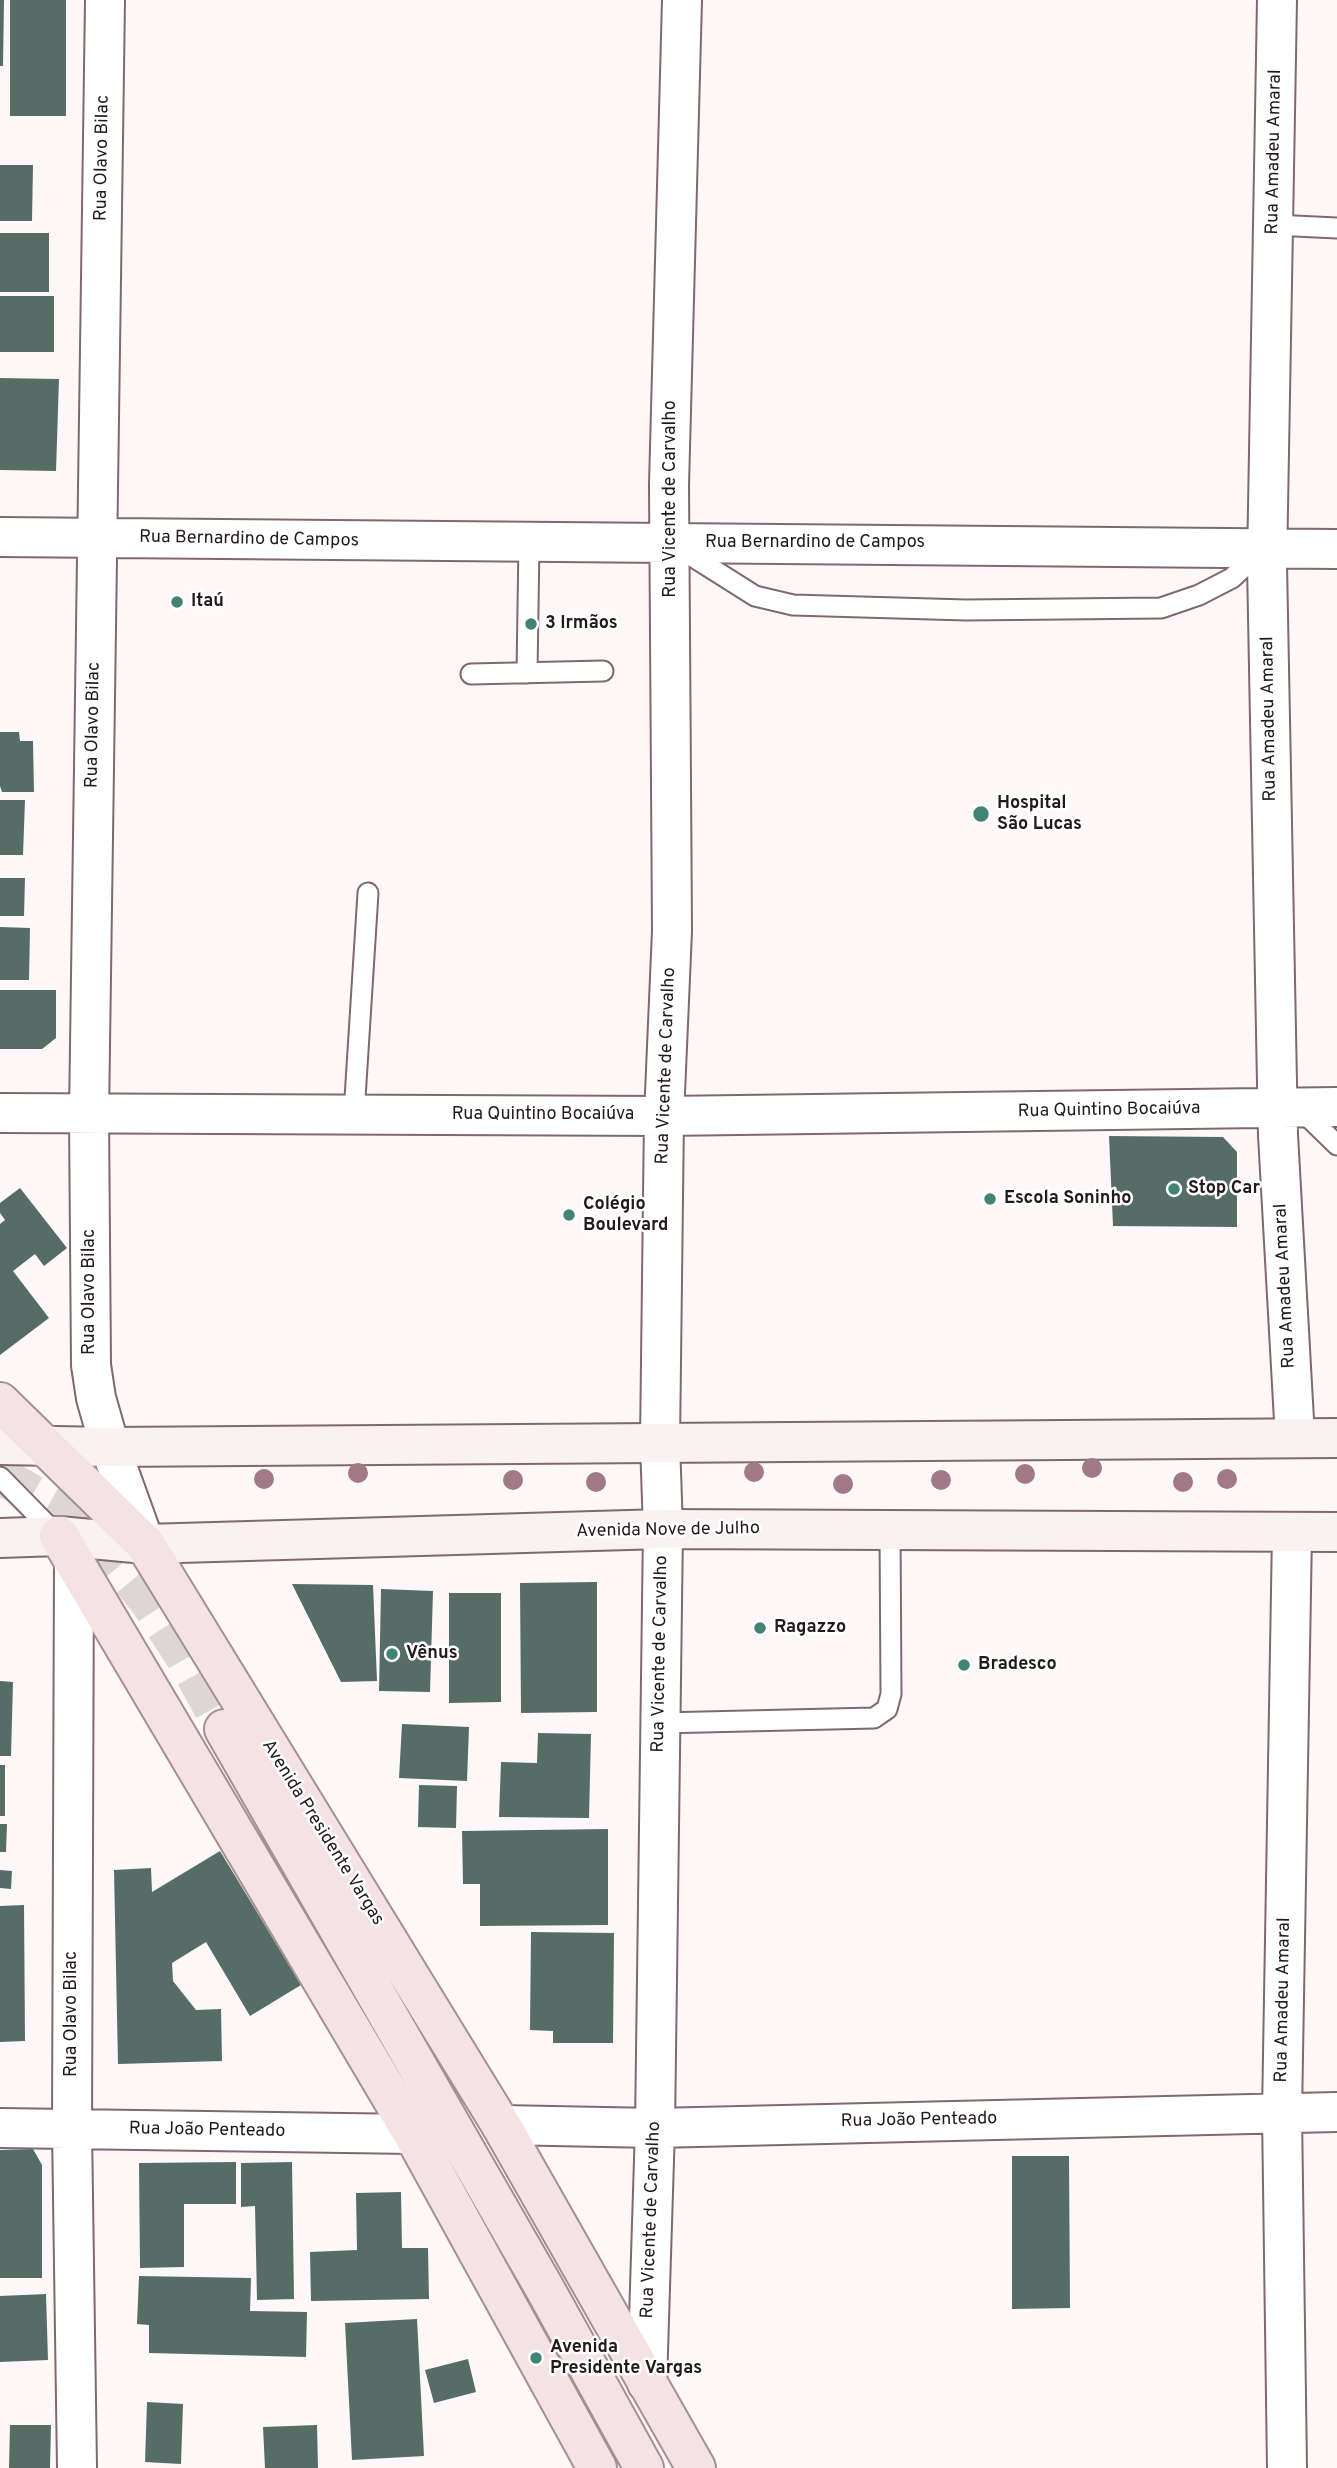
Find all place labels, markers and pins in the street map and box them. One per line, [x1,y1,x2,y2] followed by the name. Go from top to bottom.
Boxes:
[191,591,224,613] place label: Itaú
[169,594,185,610] marker: Itaú
[545,613,618,635] place label: 3 Irmãos
[523,616,539,632] marker: 3 Irmãos
[997,793,1082,836] place label: Hospital São Lucas
[971,804,991,824] marker: Hospital São Lucas
[1188,1178,1260,1200] place label: Stop Car
[1166,1181,1182,1197] marker: Stop Car
[1004,1188,1131,1210] place label: Escola Soninho
[982,1191,998,1207] marker: Escola Soninho
[583,1194,668,1236] place label: Colégio Boulevard
[561,1207,577,1223] marker: Colégio Boulevard
[774,1617,846,1639] place label: Ragazzo
[752,1620,768,1636] marker: Ragazzo
[406,1643,458,1665] place label: Vênus
[384,1646,400,1662] marker: Vênus
[978,1654,1057,1676] place label: Bradesco
[956,1657,972,1673] marker: Bradesco
[550,2337,702,2380] place label: Avenida Presidente Vargas
[528,2350,544,2366] marker: Avenida Presidente Vargas

